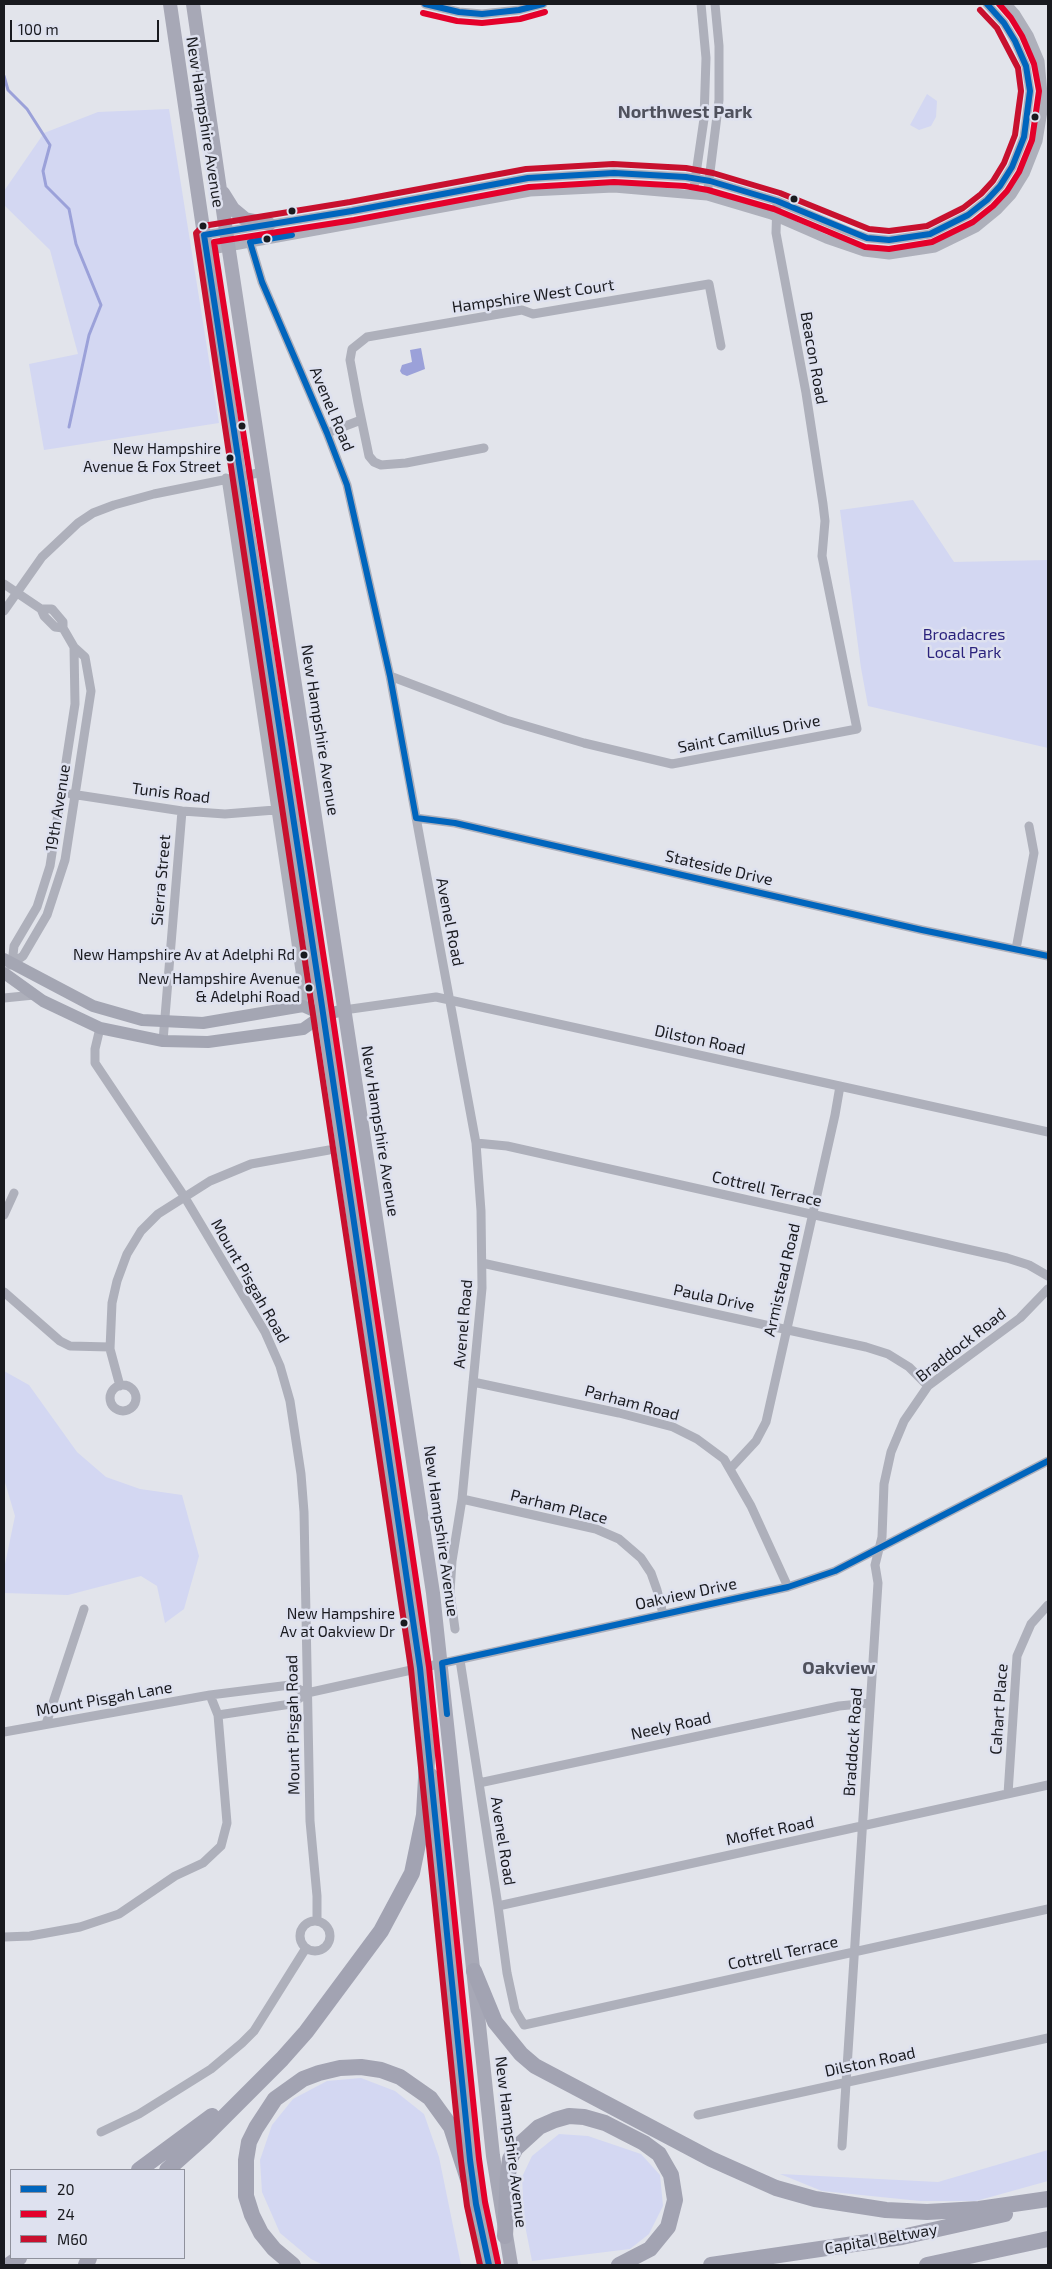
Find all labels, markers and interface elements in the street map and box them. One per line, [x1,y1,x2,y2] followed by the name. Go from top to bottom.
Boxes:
[12,10,161,42] scale bar
[18,20,59,38] text: 100 m
[182,35,228,209] street label: New Hampshire Avenue
[618,101,752,123] district label: Northwest Park
[1030,112,1040,122] unlabelled marker
[789,194,799,204] unlabelled marker
[287,206,297,216] unlabelled marker
[198,221,208,231] unlabelled marker
[262,234,272,244] unlabelled marker
[451,275,615,317] street label: Hampshire West Court
[796,310,832,406] street label: Beacon Road
[306,364,358,454] street label: Avenel Road
[237,421,247,431] unlabelled marker
[83,440,221,475] place label: New Hampshire Avenue & Fox Street
[225,453,235,463] marker: New Hampshire Avenue & Fox Street
[923,625,1005,663] park label: Broadacres Local Park
[297,643,343,817] street label: New Hampshire Avenue
[676,711,822,757] street label: Saint Camillus Drive
[42,763,74,853] street label: 19th Avenue
[131,779,211,807] street label: Tunis Road
[147,834,175,926] street label: Sierra Street
[663,846,775,890] street label: Stateside Drive
[432,876,468,968] street label: Avenel Road
[73,946,295,964] place label: New Hampshire Av at Adelphi Rd
[299,950,309,960] marker: New Hampshire Av at Adelphi Rd
[138,970,300,1005] place label: New Hampshire Avenue & Adelphi Road
[304,983,314,993] marker: New Hampshire Avenue & Adelphi Road
[653,1021,747,1059] street label: Dilston Road
[357,1044,403,1218] street label: New Hampshire Avenue
[710,1167,824,1211] street label: Cottrell Terrace
[207,1216,293,1346] street label: Mount Pisgah Road
[760,1222,804,1338] street label: Armistead Road
[450,1279,476,1369] street label: Avenel Road
[672,1280,756,1316] street label: Paula Drive
[912,1304,1010,1386] street label: Braddock Road
[583,1381,681,1425] street label: Parham Road
[419,1444,463,1618] street label: New Hampshire Avenue
[508,1486,610,1528] street label: Parham Place
[633,1574,739,1614] street label: Oakview Drive
[280,1605,395,1640] place label: New Hampshire Av at Oakview Dr
[399,1618,409,1628] marker: New Hampshire Av at Oakview Dr
[282,1655,304,1795] street label: Mount Pisgah Road
[802,1657,876,1679] district label: Oakview
[986,1663,1012,1755] street label: Cahart Place
[34,1678,174,1720] street label: Mount Pisgah Lane
[840,1687,866,1797] street label: Braddock Road
[629,1708,713,1744] street label: Neely Road
[487,1795,519,1887] street label: Avenel Road
[724,1812,816,1850] street label: Moffet Road
[726,1932,840,1974] street label: Cottrell Terrace
[823,2043,917,2081] street label: Dilston Road
[491,2055,531,2229] street label: New Hampshire Avenue
[10,2169,185,2259] legend
[57,2180,74,2198] text: 20
[57,2205,75,2223] text: 24
[823,2220,939,2258] street label: Capital Beltway
[57,2230,88,2248] text: M60

